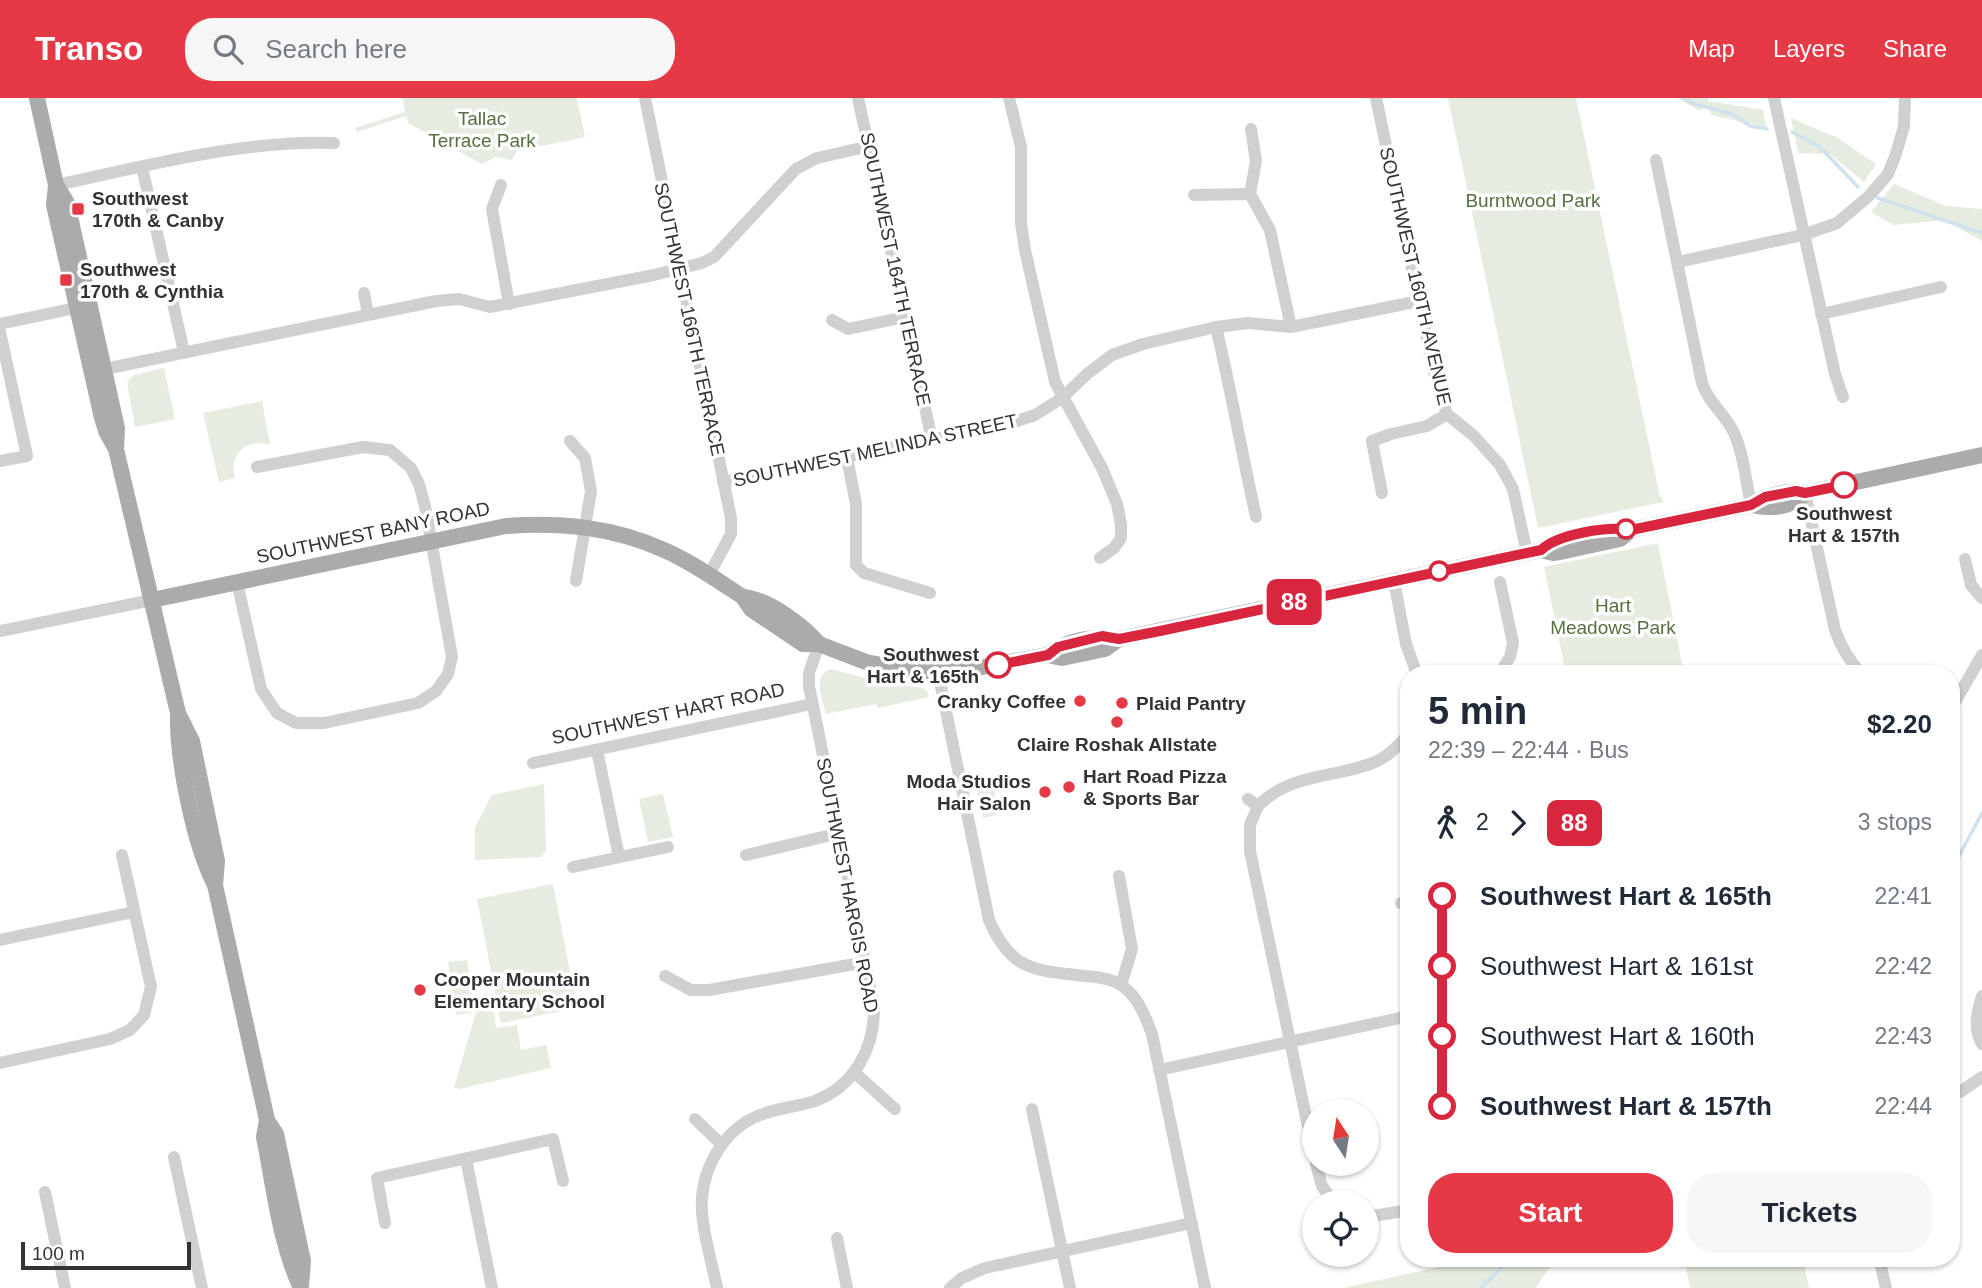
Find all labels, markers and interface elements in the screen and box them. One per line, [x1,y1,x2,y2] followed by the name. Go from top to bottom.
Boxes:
[185,18,675,81] search box
[35,30,143,67] text: Transo
[209,30,247,68] icon: search
[265,34,407,64] text: Search here
[1688,35,1735,62] text: Map
[1773,35,1845,62] text: Layers
[1883,35,1947,62] text: Share
[428,108,536,151] park label: Tallac Terrace Park
[856,130,935,408] street label: SOUTHWEST 164TH TERRACE
[1376,145,1455,407] street label: SOUTHWEST 160TH AVENUE
[650,180,729,458] street label: SOUTHWEST 166TH TERRACE
[92,188,224,231] place label: Southwest 170th & Canby
[1465,190,1601,211] park label: Burntwood Park
[70,201,86,217] marker: Southwest 170th & Canby
[80,259,224,302] place label: Southwest 170th & Cynthia
[58,272,74,288] marker: Southwest 170th & Cynthia
[731,410,1019,491] street label: SOUTHWEST MELINDA STREET
[1831,472,1857,498] marker: Southwest Hart & 157th
[255,497,492,567] street label: SOUTHWEST BANY ROAD
[1788,503,1900,546] place label: Southwest Hart & 157th
[1616,519,1636,539] unlabelled marker
[1429,561,1449,581] unlabelled marker
[1262,579,1326,625] line badge: 88
[1281,588,1307,615] text: 88
[1550,595,1676,638] park label: Hart Meadows Park
[867,644,980,687] place label: Southwest Hart & 165th
[985,652,1011,678] marker: Southwest Hart & 165th
[550,679,786,748] street label: SOUTHWEST HART ROAD
[1428,690,1527,732] text: 5 min
[937,691,1066,712] place label: Cranky Coffee
[1072,693,1088,709] marker: Cranky Coffee
[1136,693,1246,714] place label: Plaid Pantry
[1114,695,1130,711] marker: Plaid Pantry
[1867,709,1932,739] text: $2.20
[1109,714,1125,730] marker: Claire Roshak Allstate
[1017,734,1217,755] place label: Claire Roshak Allstate
[1428,737,1629,763] text: 22:39 – 22:44 · Bus
[812,756,883,1014] street label: SOUTHWEST HARGIS ROAD
[1083,766,1227,809] place label: Hart Road Pizza & Sports Bar
[906,771,1031,814] place label: Moda Studios Hair Salon
[1061,779,1077,795] marker: Hart Road Pizza & Sports Bar
[1037,784,1053,800] marker: Moda Studios Hair Salon
[1428,804,1466,842] icon: walk
[1499,804,1537,842] icon: forward
[1476,809,1489,835] text: 2
[1561,809,1588,836] text: 88
[1858,809,1932,835] text: 3 stops
[1480,881,1772,911] text: Southwest Hart & 165th
[1874,883,1932,909] text: 22:41
[1480,951,1753,981] text: Southwest Hart & 161st
[1874,953,1932,979] text: 22:42
[434,969,605,1012] place label: Cooper Mountain Elementary School
[412,982,428,998] marker: Cooper Mountain Elementary School
[1480,1021,1755,1051] text: Southwest Hart & 160th
[1874,1023,1932,1049] text: 22:43
[1480,1091,1772,1121] text: Southwest Hart & 157th
[1874,1093,1932,1119] text: 22:44
[1302,1099,1379,1176] north arrow
[1302,1099,1379,1267] map controls
[1428,1173,1673,1253] button: Start
[1687,1173,1932,1253] button: Tickets
[1302,1190,1379,1267] button: locate
[21,1239,191,1271] scale bar
[32,1243,85,1264] text: 100 m

